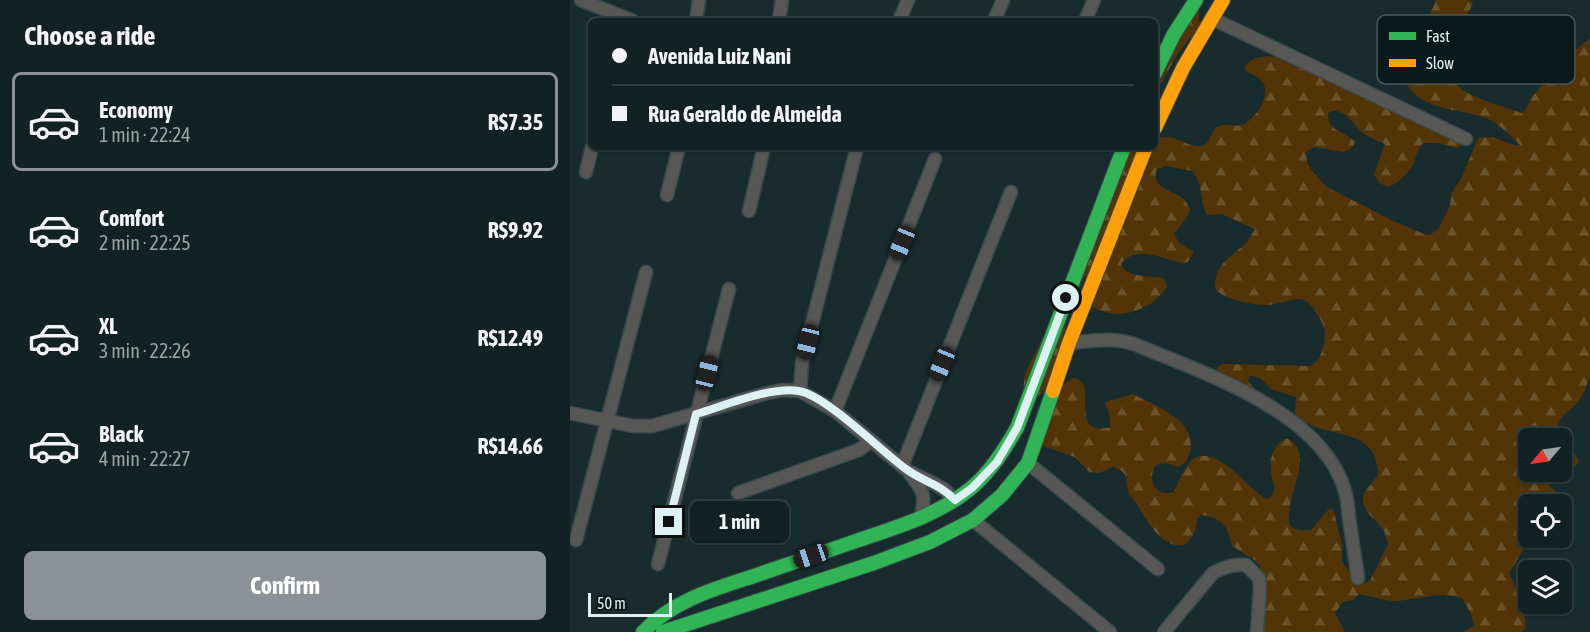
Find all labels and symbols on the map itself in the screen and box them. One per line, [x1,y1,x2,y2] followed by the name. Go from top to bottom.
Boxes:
[1377,15,1575,84] legend
[1426,27,1450,45] text: Fast
[1426,54,1454,72] text: Slow
[887,223,917,263] car
[1052,284,1079,311] route start
[795,322,821,362] car
[927,344,957,384] car
[694,353,720,393] car
[1518,428,1572,482] north arrow
[690,501,789,543] callout: 1 min
[655,508,682,535] route end
[791,542,831,570] car
[588,590,672,618] scale bar

